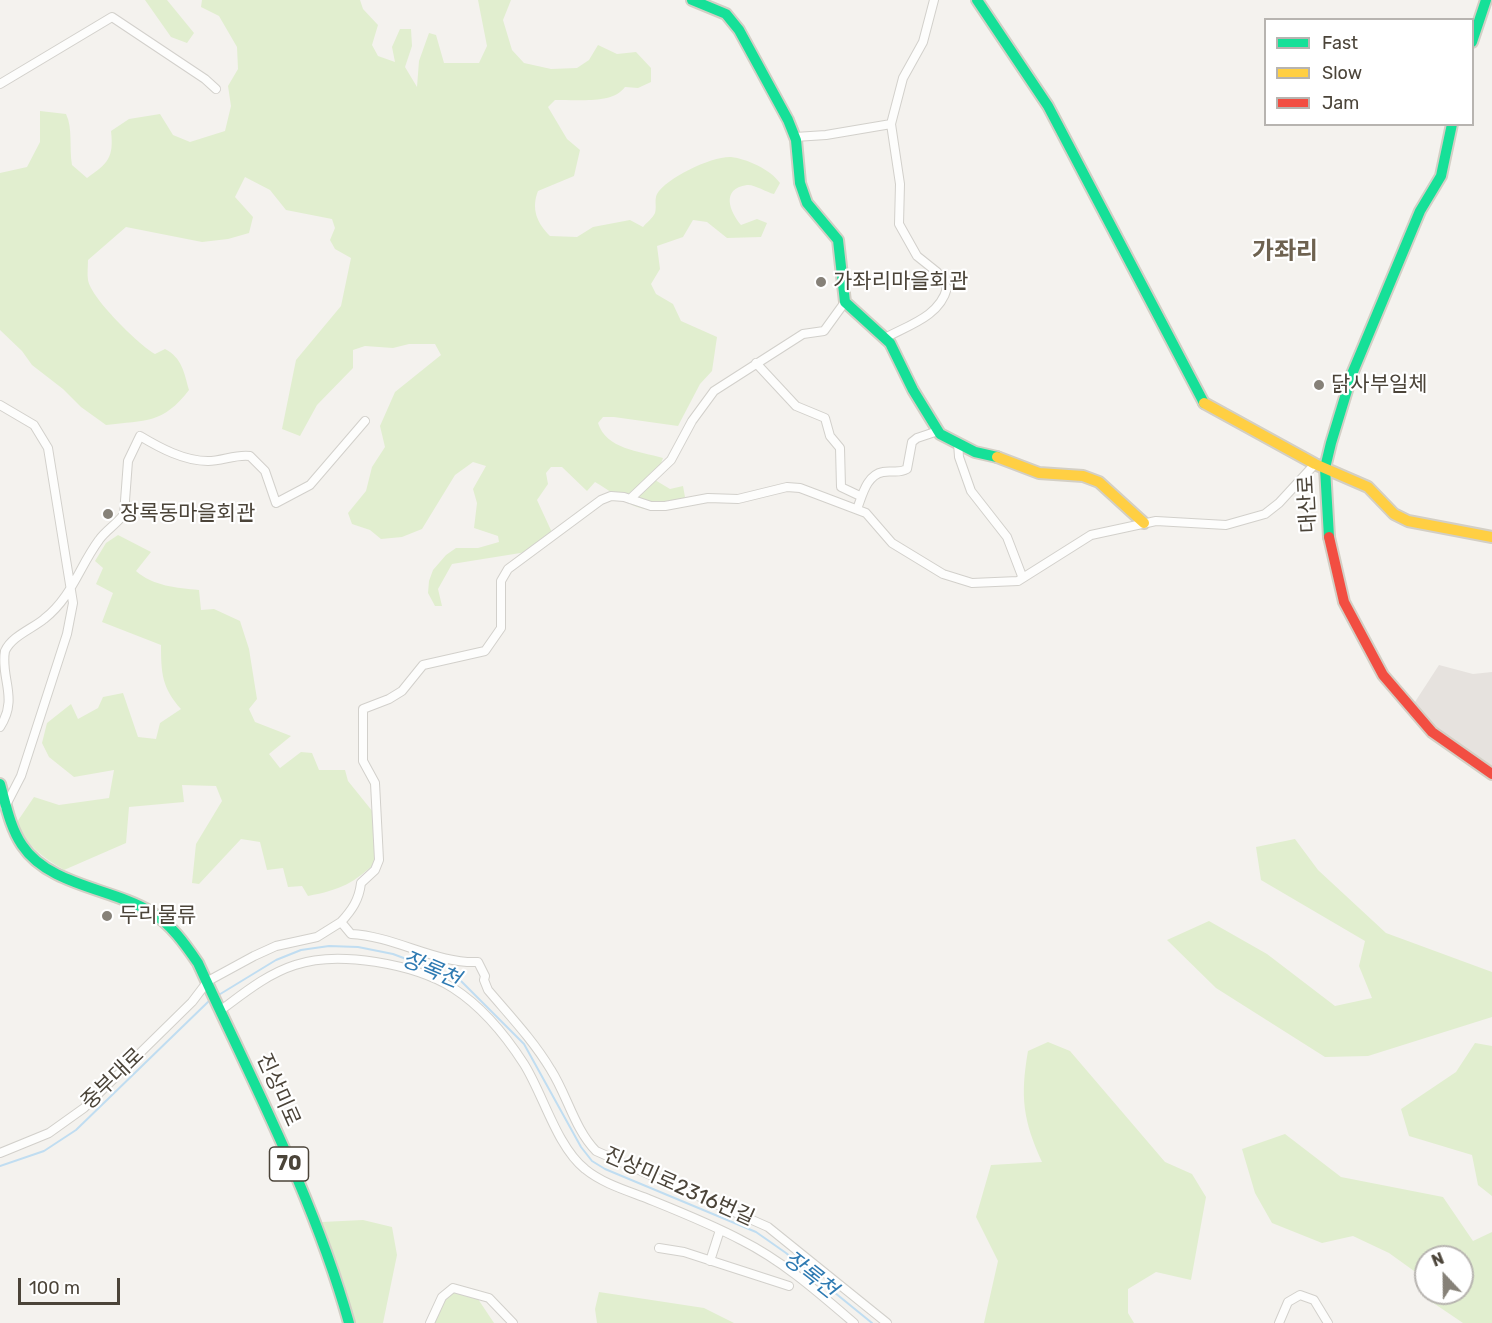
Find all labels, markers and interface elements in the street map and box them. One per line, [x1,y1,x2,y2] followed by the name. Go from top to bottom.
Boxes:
[1264,18,1474,126] legend
[1322,32,1358,54] text: Fast
[1322,62,1362,84] text: Slow
[1322,92,1359,114] text: Jam
[1252,238,1318,266] district label: 가좌리
[833,269,968,295] place label: 가좌리마을회관
[814,275,828,289] marker: 가좌리마을회관
[1331,372,1428,398] place label: 닭사부일체
[1312,378,1326,392] marker: 닭사부일체
[1294,474,1322,534] street label: 대산로
[120,501,255,527] place label: 장록동마을회관
[101,507,115,521] marker: 장록동마을회관
[119,903,196,929] place label: 두리물류
[100,909,114,923] marker: 두리물류
[398,946,464,994] water label: 장록천
[76,1043,150,1115] street label: 중부대로
[251,1050,305,1130] street label: 진상미로
[600,1143,758,1231] street label: 진상미로2316번길
[270,1147,308,1181] road number: 70
[1414,1245,1474,1305] north arrow
[778,1246,842,1304] water label: 장록천
[1429,1249,1447,1271] text: N
[21,1266,123,1304] scale bar
[29,1277,80,1299] text: 100 m

